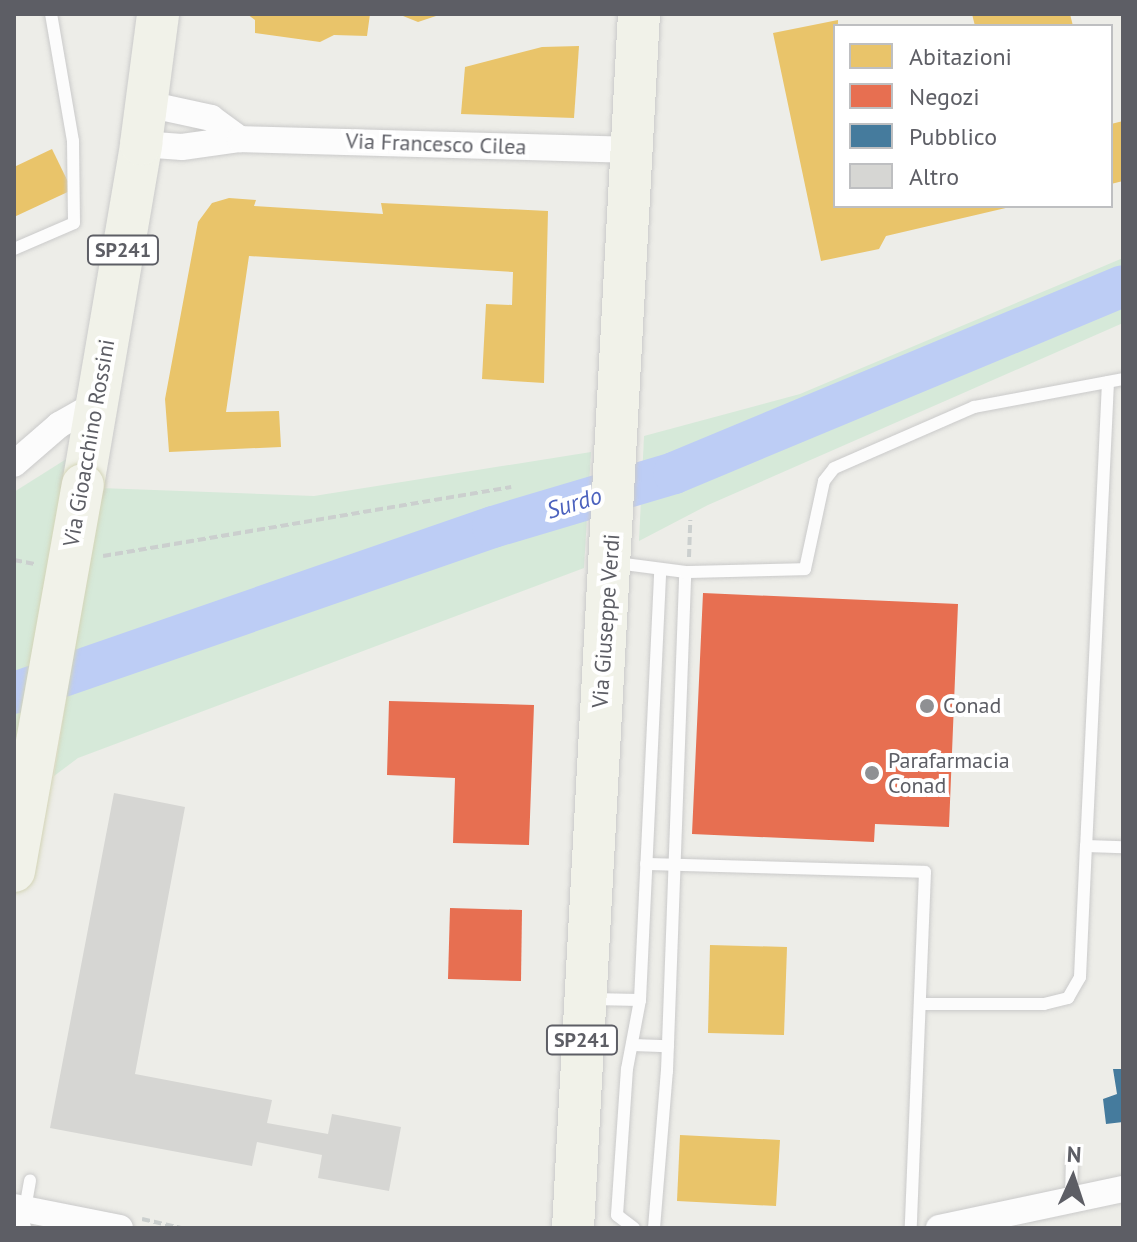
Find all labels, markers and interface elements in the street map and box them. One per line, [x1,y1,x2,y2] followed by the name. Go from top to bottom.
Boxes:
[833,24,1113,208] legend
[909,41,1012,72] text: Abitazioni
[909,81,980,112] text: Negozi
[909,121,997,152] text: Pubblico
[345,128,527,160] street label: Via Francesco Cilea
[909,161,959,192] text: Altro
[85,234,161,266] road number: SP241
[58,337,120,549] street label: Via Gioacchino Rossini
[543,481,605,525] water label: Surdo
[587,533,625,709] street label: Via Giuseppe Verdi
[943,693,1001,719] place label: Conad
[918,697,936,715] marker: Conad
[888,747,1010,798] place label: Parafarmacia Conad
[863,764,881,782] marker: Parafarmacia Conad
[544,1024,620,1056] road number: SP241
[1033,1138,1113,1218] north arrow
[1066,1140,1082,1168] text: N

